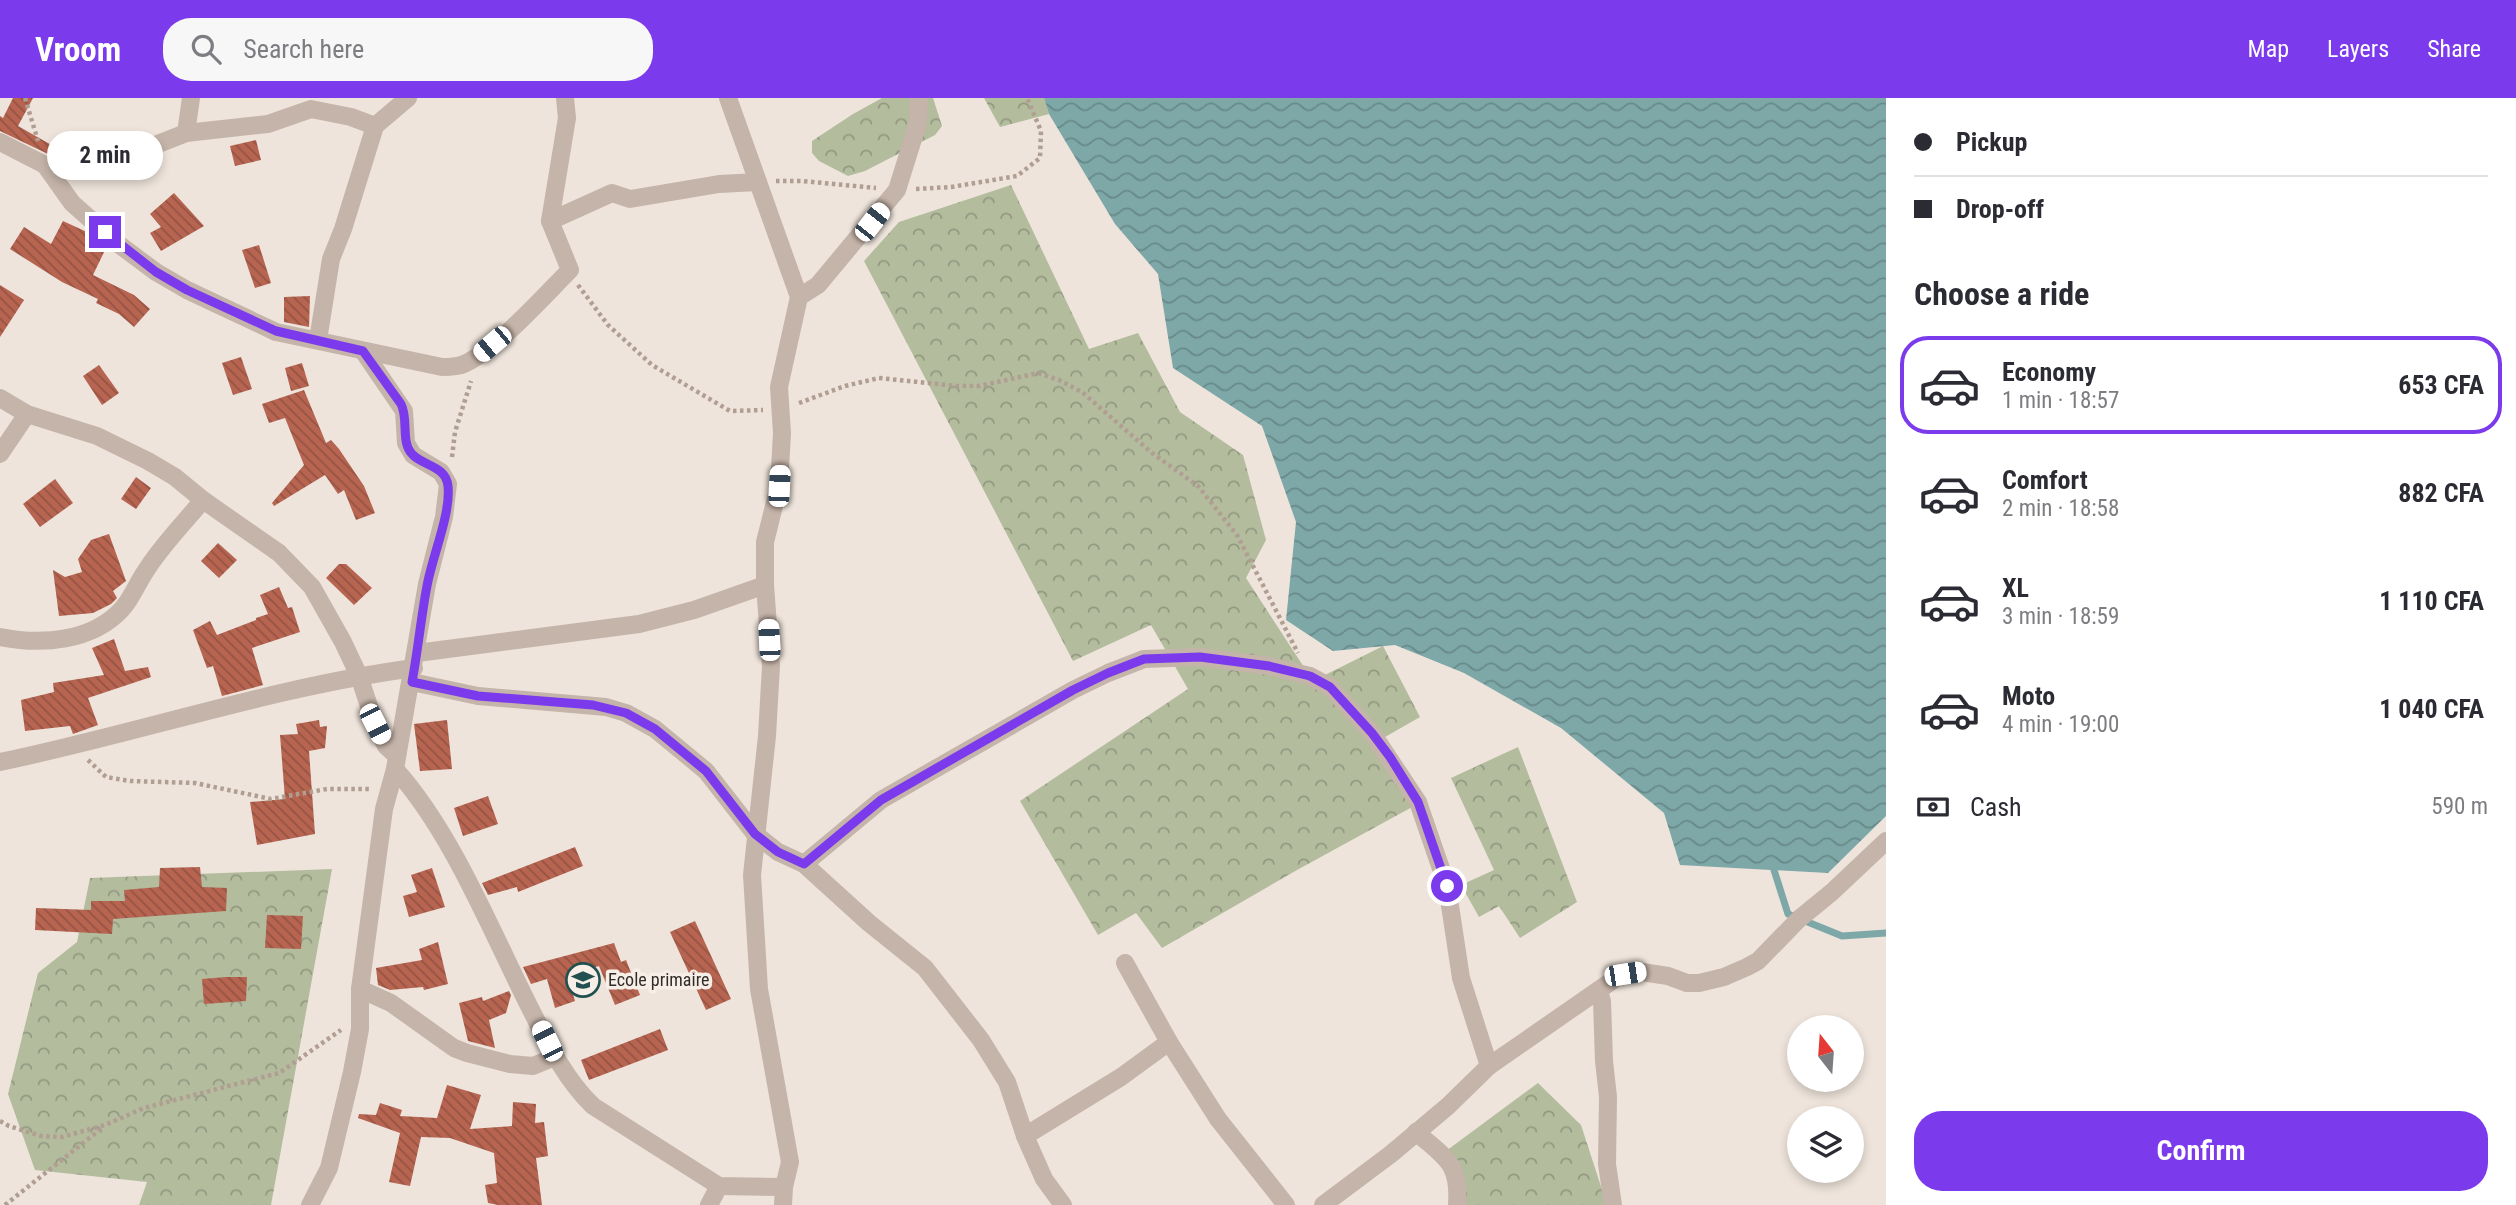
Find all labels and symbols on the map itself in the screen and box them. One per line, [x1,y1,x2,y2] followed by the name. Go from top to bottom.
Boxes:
[47,130,163,180] callout: 2 min
[851,199,894,245] car
[89,216,121,248] route end
[470,322,515,366] car
[768,464,791,508] car
[758,618,781,662] car
[357,701,394,747] car
[1431,870,1463,902] route start
[1603,960,1648,988] car
[564,961,602,999] school or university icon: Ecole primaire
[608,969,709,990] place label: Ecole primaire
[1787,1015,1864,1092] north arrow
[529,1018,566,1064] car

